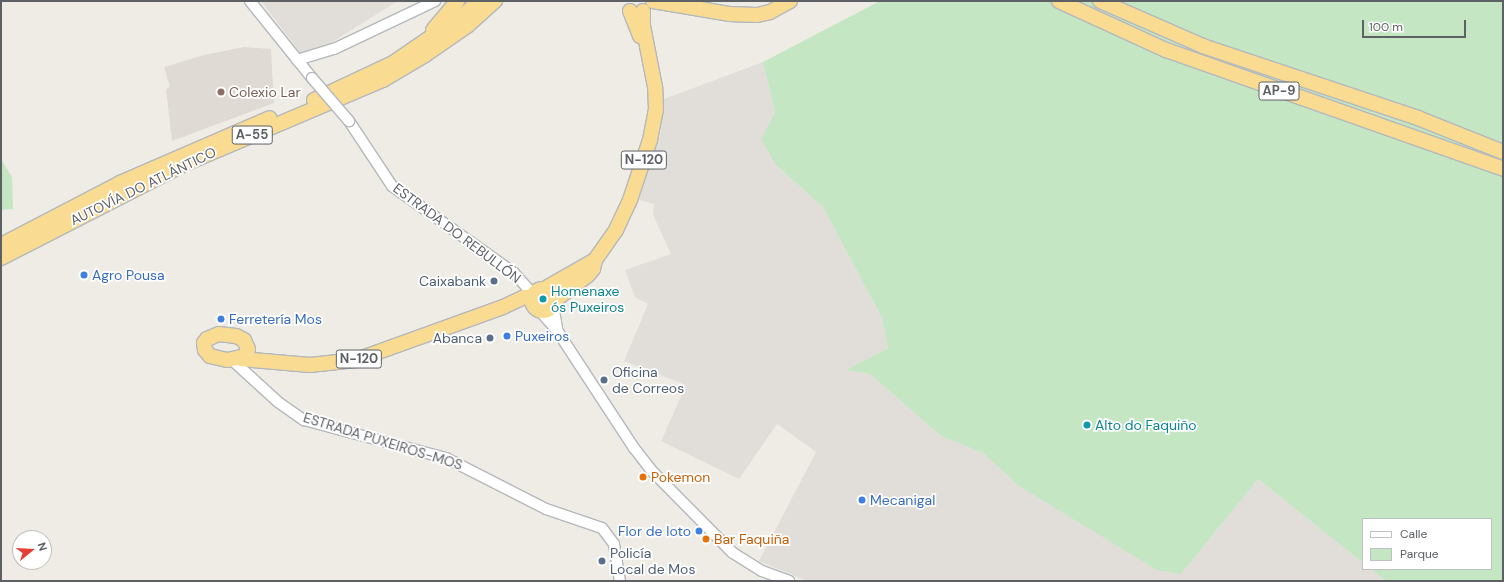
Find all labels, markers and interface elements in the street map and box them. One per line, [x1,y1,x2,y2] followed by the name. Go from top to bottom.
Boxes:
[1364,12,1468,38] scale bar
[1369,19,1403,35] text: 100 m
[1258,80,1300,102] road number: AP-9
[229,84,301,100] place label: Colexio Lar
[216,87,226,97] marker: Colexio Lar
[231,124,273,146] road number: A-55
[67,143,219,229] street label: AUTOVÍA DO ATLÁNTICO
[620,149,668,171] road number: N-120
[390,179,524,287] street label: ESTRADA DO REBULLÓN
[92,267,165,283] place label: Agro Pousa
[79,270,89,280] marker: Agro Pousa
[419,273,486,289] place label: Caixabank
[489,276,499,286] marker: Caixabank
[551,283,624,316] place label: Homenaxe ós Puxeiros
[538,294,548,304] marker: Homenaxe ós Puxeiros
[229,311,322,327] place label: Ferretería Mos
[216,314,226,324] marker: Ferretería Mos
[515,328,569,344] place label: Puxeiros
[433,330,482,346] place label: Abanca
[502,331,512,341] marker: Puxeiros
[485,333,495,343] marker: Abanca
[335,348,383,370] road number: N-120
[612,364,684,396] place label: Oficina de Correos
[599,375,609,385] marker: Oficina de Correos
[301,409,465,473] street label: ESTRADA PUXEIROS-MOS
[1095,417,1197,433] place label: Alto do Faquiño
[1082,420,1092,430] marker: Alto do Faquiño
[651,469,710,485] place label: Pokemon
[638,472,648,482] marker: Pokemon
[870,492,935,508] place label: Mecanigal
[857,495,867,505] marker: Mecanigal
[1362,518,1492,570] legend
[618,523,691,539] place label: Flor de loto
[694,526,704,536] marker: Flor de loto
[1400,526,1427,542] text: Calle
[12,530,52,570] north arrow
[714,531,789,547] place label: Bar Faquiña
[701,534,711,544] marker: Bar Faquiña
[35,541,50,553] text: N
[610,545,695,578] place label: Policía Local de Mos
[1400,546,1439,562] text: Parque
[597,556,607,566] marker: Policía Local de Mos

